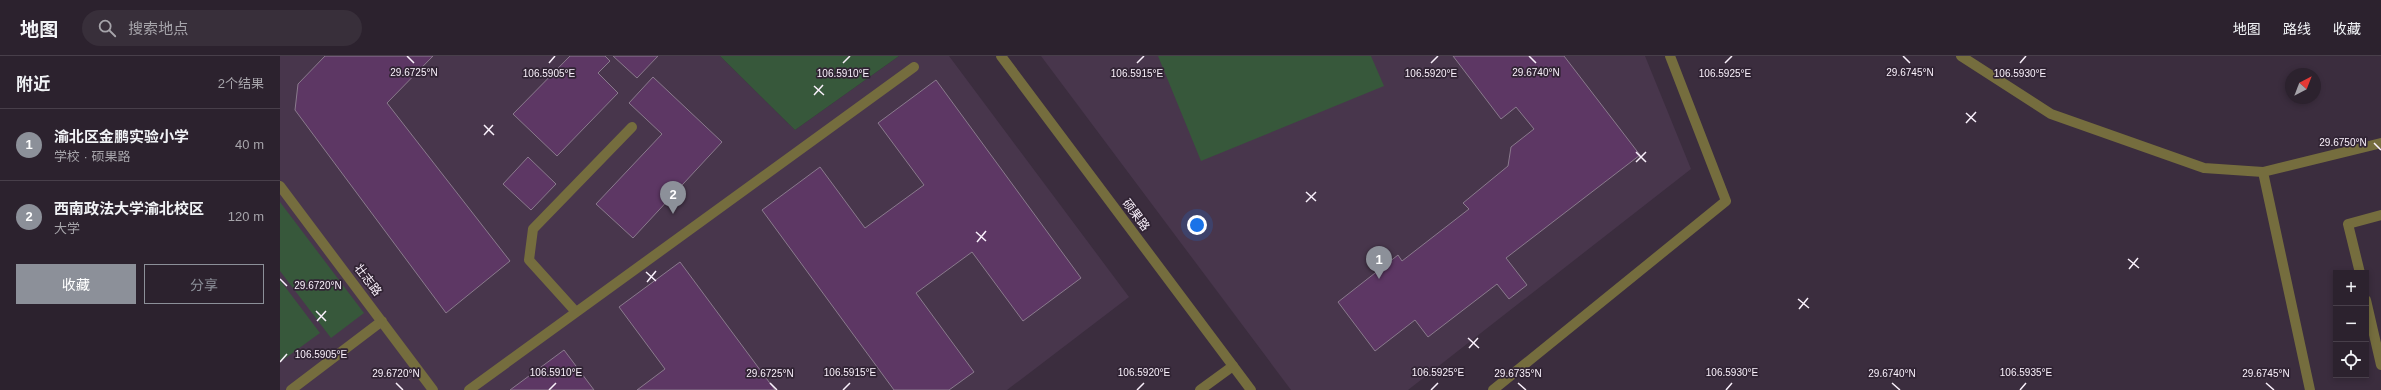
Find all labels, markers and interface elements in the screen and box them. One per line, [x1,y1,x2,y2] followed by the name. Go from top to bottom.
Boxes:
[82,10,362,46] search box
[96,17,118,39] icon: search
[20,19,58,40] text: 地图
[128,20,188,37] text: 搜索地点
[2233,21,2261,37] text: 地图
[2283,21,2311,37] text: 路线
[2333,21,2361,37] text: 收藏
[390,67,438,78] text: 29.6725°N
[1512,67,1560,78] text: 29.6740°N
[1886,67,1934,78] text: 29.6745°N
[523,68,576,79] text: 106.5905°E
[817,68,870,79] text: 106.5910°E
[1111,68,1164,79] text: 106.5915°E
[1405,68,1458,79] text: 106.5920°E
[1699,68,1752,79] text: 106.5925°E
[1994,68,2047,79] text: 106.5930°E
[2285,68,2321,104] north arrow
[16,75,50,94] text: 附近
[218,76,264,91] text: 2个结果
[54,128,189,145] text: 渝北区金鹏实验小学
[25,137,33,152] text: 1
[235,137,264,152] text: 40 m
[2319,137,2367,148] text: 29.6750°N
[54,149,131,164] text: 学校 · 硕果路
[660,181,686,214] pin: 2
[1120,196,1152,234] street label: 硕果路
[54,200,204,217] text: 西南政法大学渝北校区
[25,209,33,224] text: 2
[228,209,264,224] text: 120 m
[1187,215,1207,235] your location
[54,221,80,236] text: 大学
[1366,246,1392,279] pin: 1
[352,261,384,299] street label: 壮志路
[16,264,136,304] button: 收藏
[144,264,264,304] button: 分享
[2333,270,2369,378] map controls
[2333,270,2369,306] button: +
[294,280,342,291] text: 29.6720°N
[2333,306,2369,342] button: −
[2333,342,2369,378] button: locate
[295,349,348,360] text: 106.5905°E
[530,367,583,378] text: 106.5910°E
[824,367,877,378] text: 106.5915°E
[1118,367,1171,378] text: 106.5920°E
[1412,367,1465,378] text: 106.5925°E
[1706,367,1759,378] text: 106.5930°E
[2000,367,2053,378] text: 106.5935°E
[372,368,420,379] text: 29.6720°N
[746,368,794,379] text: 29.6725°N
[1494,368,1542,379] text: 29.6735°N
[1868,368,1916,379] text: 29.6740°N
[2242,368,2290,379] text: 29.6745°N

